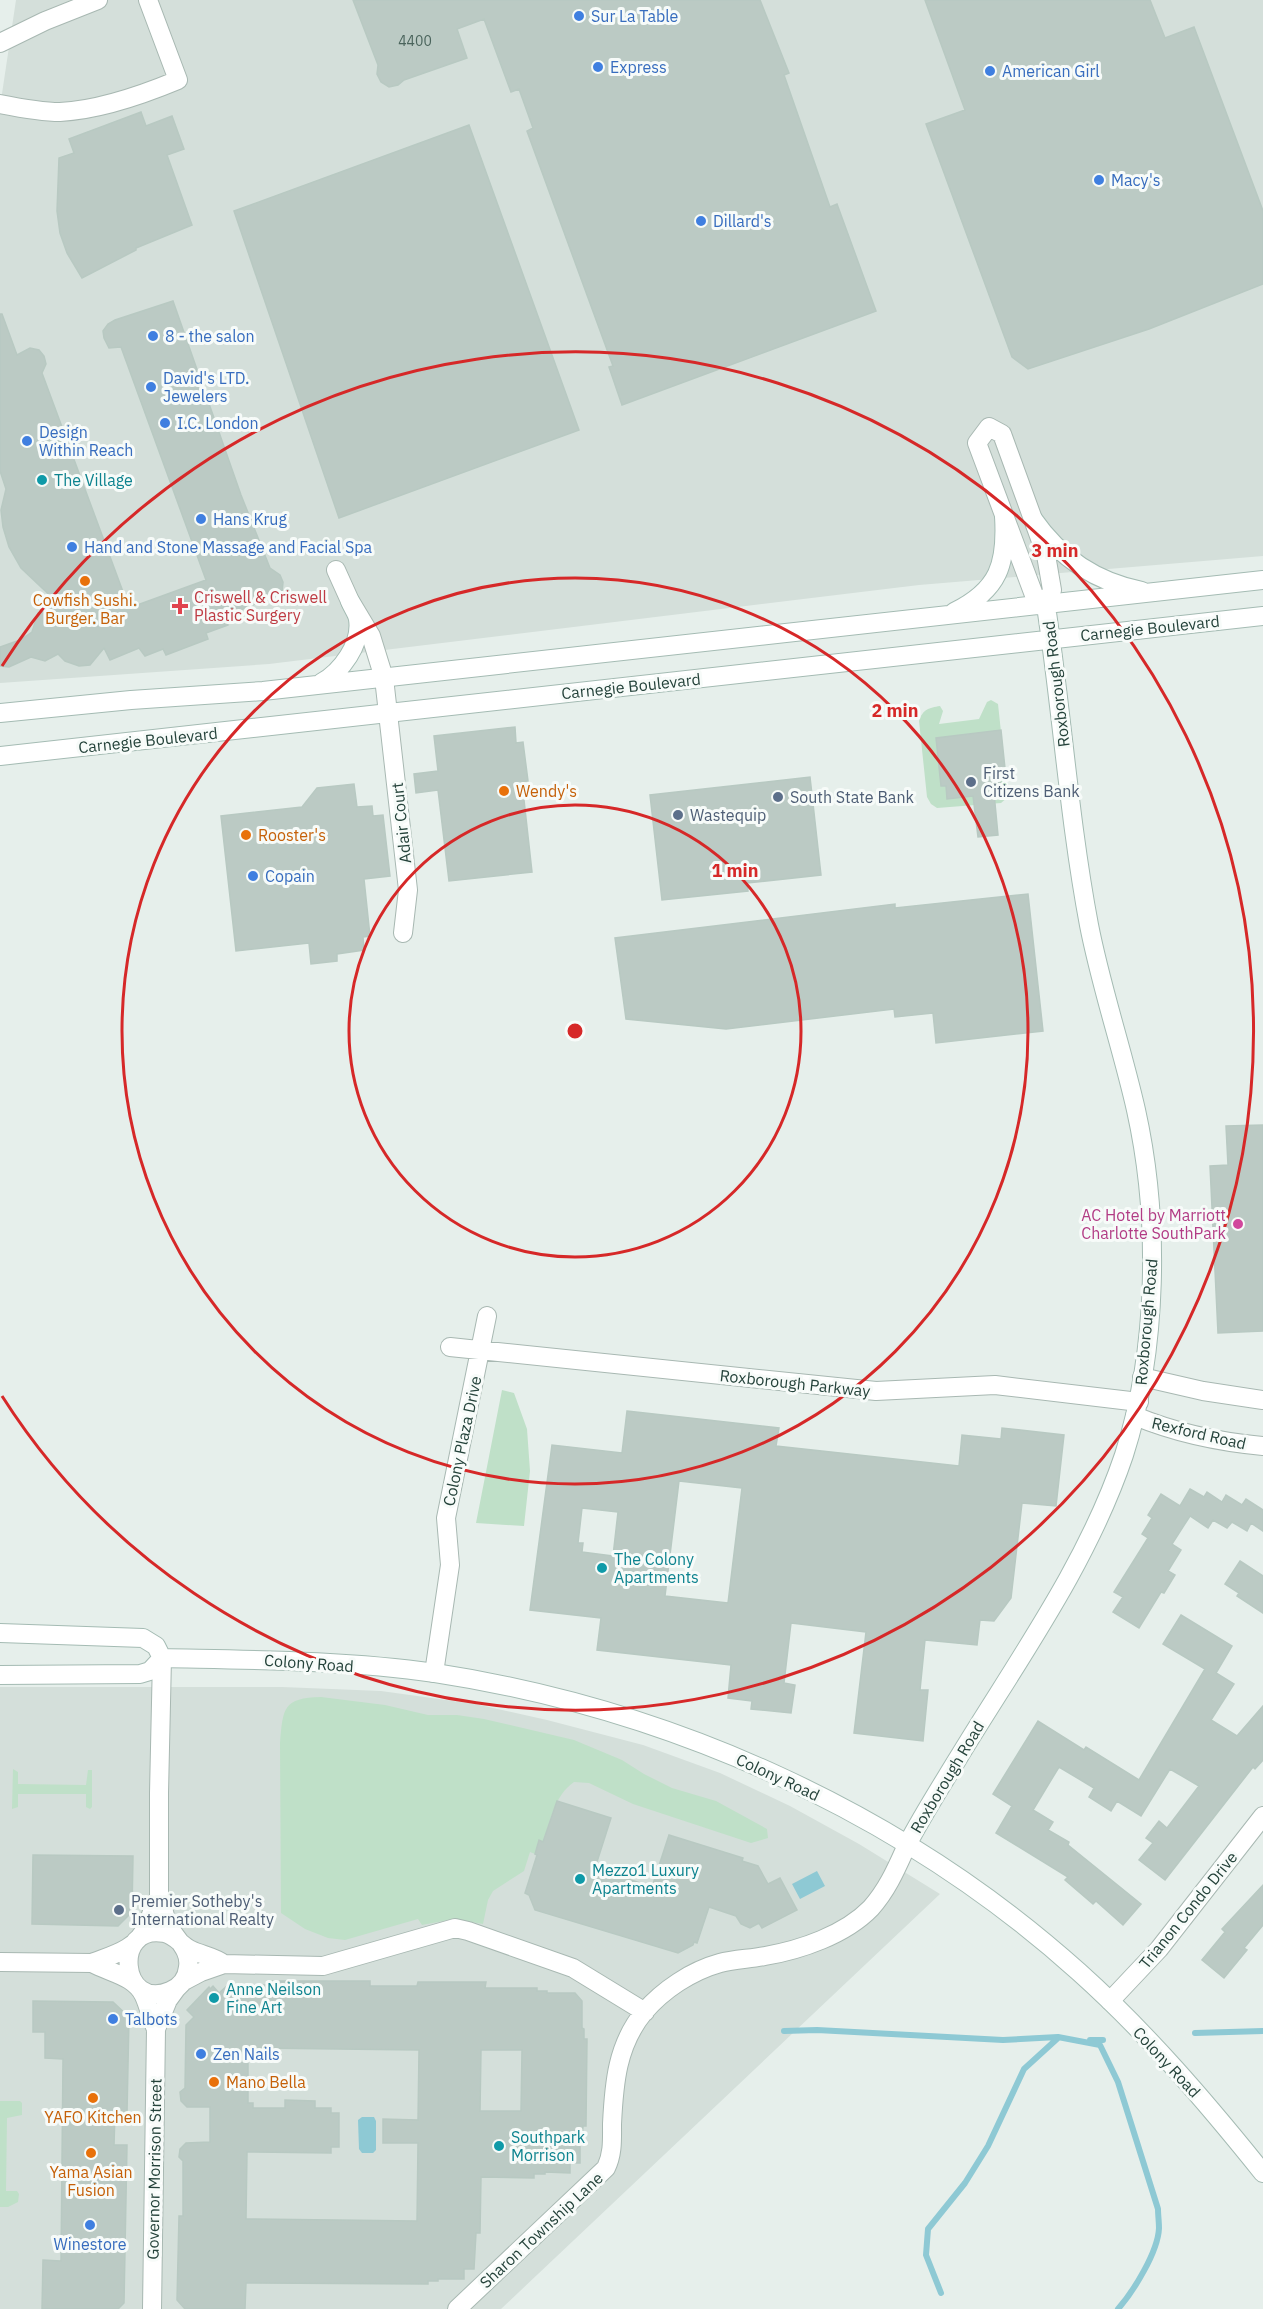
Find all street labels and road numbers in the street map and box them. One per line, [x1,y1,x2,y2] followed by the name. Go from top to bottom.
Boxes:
[1079,611,1221,645] street label: Carnegie Boulevard
[1038,620,1074,748] street label: Roxborough Road
[560,669,702,703] street label: Carnegie Boulevard
[77,723,219,757] street label: Carnegie Boulevard
[387,782,415,864] street label: Adair Court
[1131,1258,1161,1386] street label: Roxborough Road
[719,1365,871,1401] street label: Roxborough Parkway
[438,1374,486,1508] street label: Colony Plaza Drive
[1150,1412,1248,1454] street label: Rexford Road
[264,1650,354,1676] street label: Colony Road
[906,1717,988,1837] street label: Roxborough Road
[733,1749,823,1805] street label: Colony Road
[1135,1847,1241,1973] street label: Trianon Condo Drive
[1129,2022,1205,2102] street label: Colony Road
[142,2078,166,2260] street label: Governor Morrison Street
[475,2168,607,2292] street label: Sharon Township Lane

